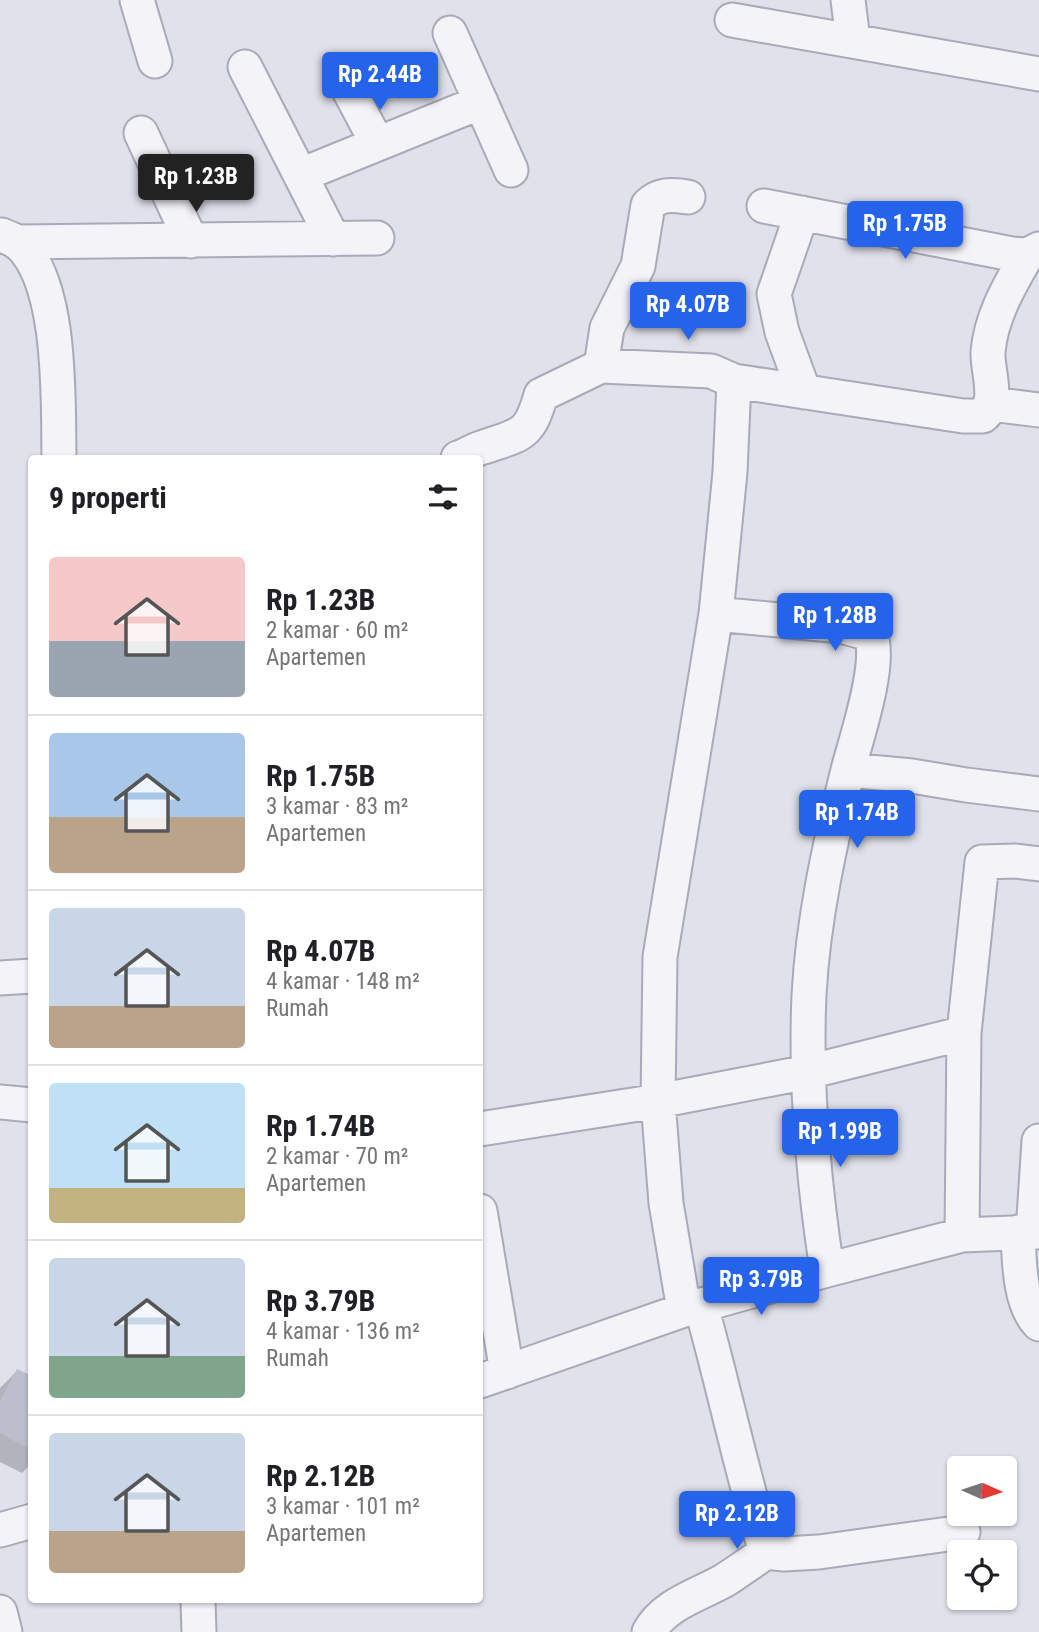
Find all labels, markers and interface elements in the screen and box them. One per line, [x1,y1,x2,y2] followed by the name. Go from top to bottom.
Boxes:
[308,52,452,112] pin: Rp 2.44B
[338,61,422,88] text: Rp 2.44B
[124,154,268,214] pin: Rp 1.23B
[154,163,238,190] text: Rp 1.23B
[833,202,977,261] pin: Rp 1.75B
[863,210,947,237] text: Rp 1.75B
[616,282,760,342] pin: Rp 4.07B
[646,291,730,318] text: Rp 4.07B
[424,478,462,516] icon: filters
[49,480,167,515] text: 9 properti
[266,582,375,617] text: Rp 1.23B
[105,585,189,669] icon: home
[763,594,907,653] pin: Rp 1.28B
[793,602,877,629] text: Rp 1.28B
[266,617,408,644] text: 2 kamar · 60 m²
[266,644,366,671] text: Apartemen
[266,758,375,793] text: Rp 1.75B
[105,761,189,845] icon: home
[785,790,929,850] pin: Rp 1.74B
[266,793,408,820] text: 3 kamar · 83 m²
[815,799,899,826] text: Rp 1.74B
[266,820,366,847] text: Apartemen
[266,933,375,968] text: Rp 4.07B
[105,936,189,1020] icon: home
[266,968,420,995] text: 4 kamar · 148 m²
[266,995,329,1022] text: Rumah
[266,1108,375,1143] text: Rp 1.74B
[768,1110,912,1169] pin: Rp 1.99B
[105,1111,189,1195] icon: home
[798,1118,882,1145] text: Rp 1.99B
[266,1143,408,1170] text: 2 kamar · 70 m²
[266,1170,366,1197] text: Apartemen
[689,1258,833,1317] pin: Rp 3.79B
[719,1266,803,1293] text: Rp 3.79B
[266,1283,375,1318] text: Rp 3.79B
[105,1286,189,1370] icon: home
[266,1318,420,1345] text: 4 kamar · 136 m²
[266,1345,329,1372] text: Rumah
[947,1456,1017,1526] north arrow
[947,1456,1017,1610] map controls
[266,1458,375,1493] text: Rp 2.12B
[105,1461,189,1545] icon: home
[665,1492,809,1551] pin: Rp 2.12B
[266,1493,420,1520] text: 3 kamar · 101 m²
[695,1500,779,1527] text: Rp 2.12B
[266,1520,366,1547] text: Apartemen
[947,1540,1017,1610] button: locate

